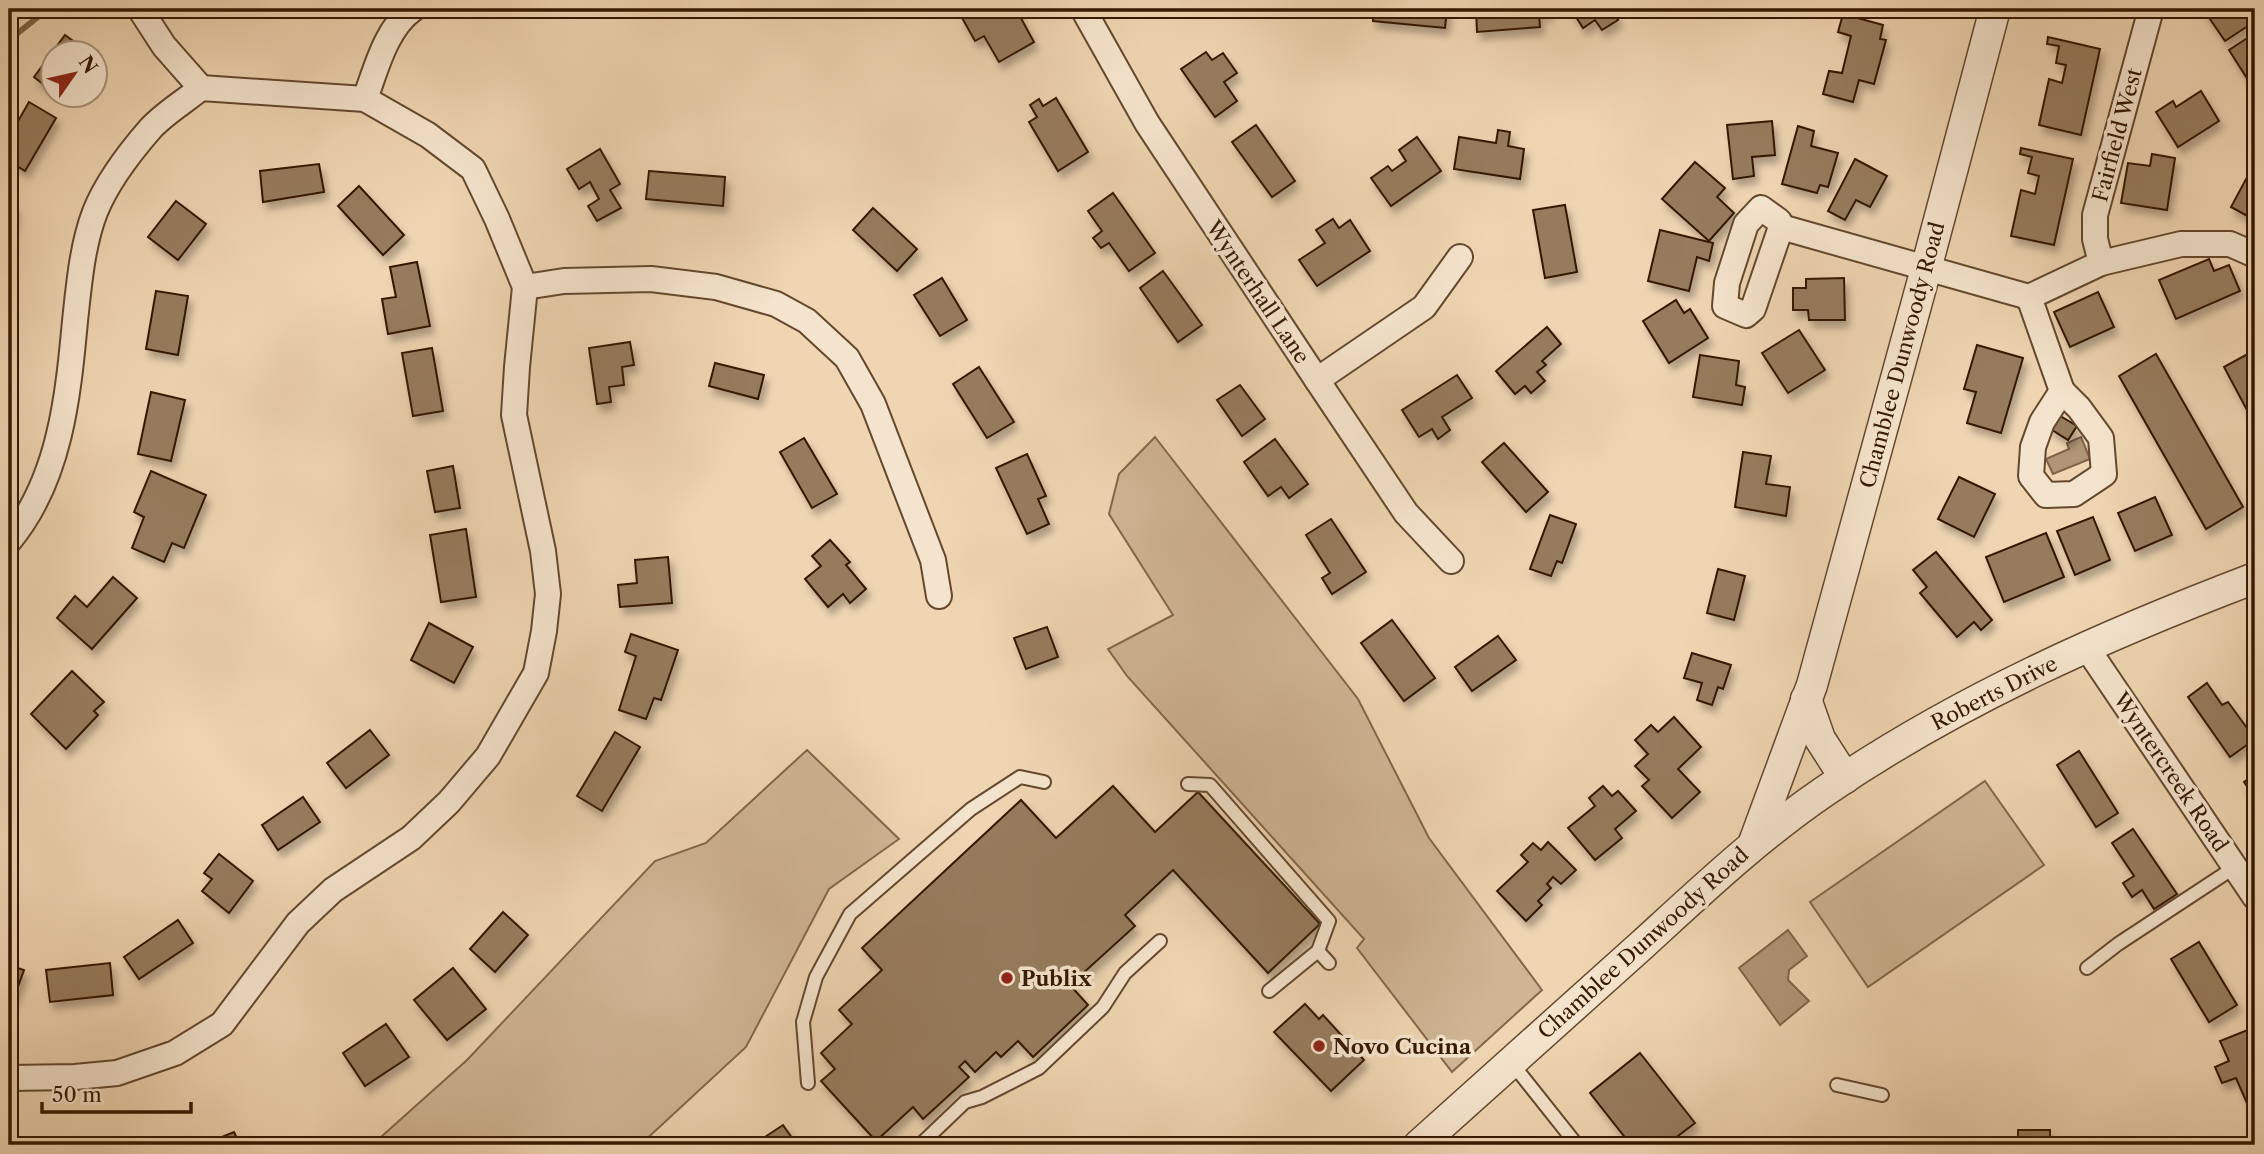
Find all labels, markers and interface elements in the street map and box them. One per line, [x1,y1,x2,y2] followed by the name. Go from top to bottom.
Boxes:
[38,38,108,108] north arrow
[74,51,102,78] text: N
[2087,65,2147,205] street label: Fairfield West
[1200,215,1315,368] street label: Wynterhall Lane
[1854,219,1950,491] street label: Chamblee Dunwoody Road
[1927,651,2061,735] street label: Roberts Drive
[2108,687,2234,857] street label: Wyntercreek Road
[1533,842,1753,1044] street label: Chamblee Dunwoody Road
[1021,966,1092,991] place label: Publix
[999,970,1015,986] marker: Publix
[1333,1034,1472,1059] place label: Novo Cucina
[1311,1038,1327,1054] marker: Novo Cucina
[42,1070,191,1114] scale bar
[52,1082,102,1107] text: 50 m

